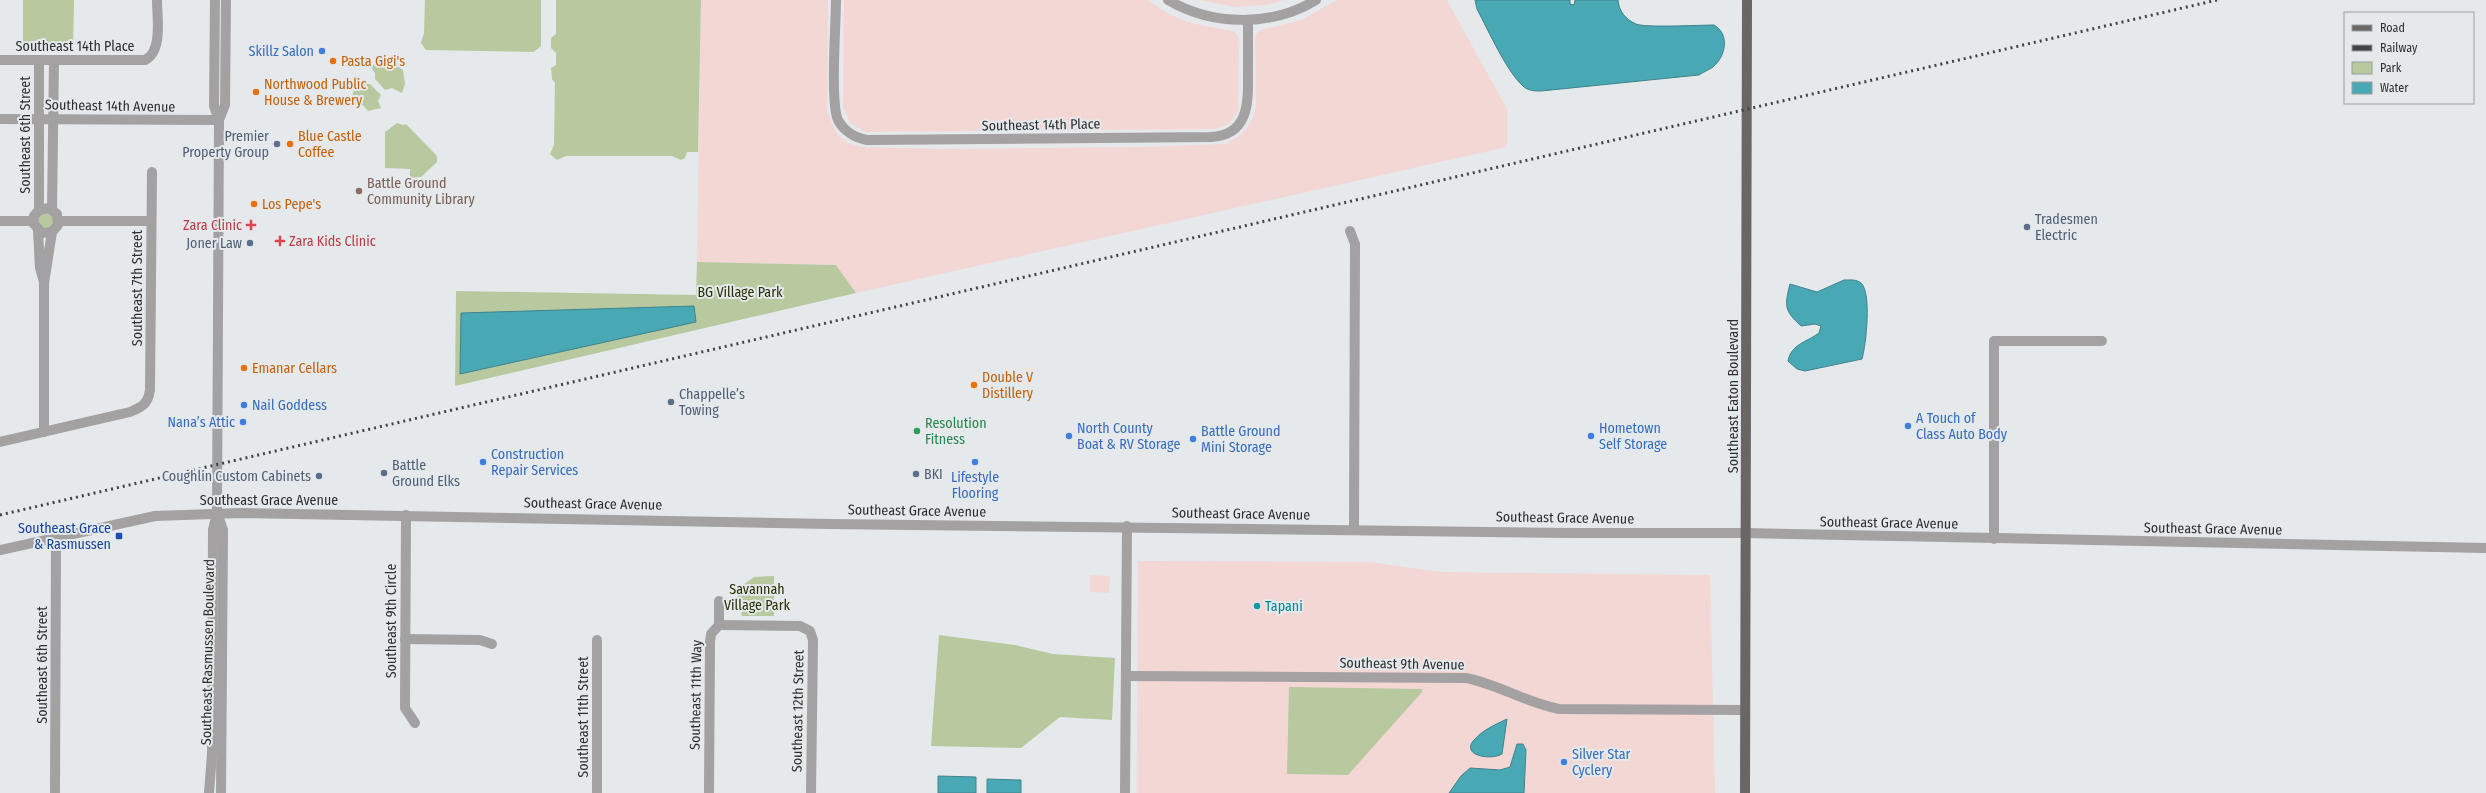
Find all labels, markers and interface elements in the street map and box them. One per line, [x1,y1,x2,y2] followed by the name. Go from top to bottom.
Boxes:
[2344,12,2474,104] legend
[2380,21,2405,35] text: Road
[16,38,134,55] street label: Southeast 14th Place
[2380,41,2418,55] text: Railway
[249,43,314,60] place label: Skillz Salon
[317,46,327,56] marker: Skillz Salon
[341,53,405,70] place label: Pasta Gigi's
[328,56,338,66] marker: Pasta Gigi's
[2380,61,2402,75] text: Park
[17,76,34,194] street label: Southeast 6th Street
[264,76,366,109] place label: Northwood Public House & Brewery
[2380,81,2409,95] text: Water
[251,87,261,97] marker: Northwood Public House & Brewery
[45,96,175,116] street label: Southeast 14th Avenue
[981,115,1101,135] street label: Southeast 14th Place
[182,128,269,161] place label: Premier Property Group
[298,128,362,161] place label: Blue Castle Coffee
[272,139,282,149] marker: Premier Property Group
[285,139,295,149] marker: Blue Castle Coffee
[367,175,475,208] place label: Battle Ground Community Library
[354,186,364,196] marker: Battle Ground Community Library
[262,196,321,213] place label: Los Pepe's
[249,199,259,209] marker: Los Pepe's
[2035,211,2098,244] place label: Tradesmen Electric
[183,217,242,234] place label: Zara Clinic
[245,219,257,231] marker: Zara Clinic
[2022,222,2032,232] marker: Tradesmen Electric
[129,229,146,346] street label: Southeast 7th Street
[289,233,376,250] place label: Zara Kids Clinic
[186,235,242,252] place label: Joner Law
[274,235,286,247] marker: Zara Kids Clinic
[245,238,255,248] marker: Joner Law
[697,284,783,301] park label: BG Village Park
[1725,319,1742,473] street label: Southeast Eaton Boulevard
[252,360,337,377] place label: Emanar Cellars
[239,363,249,373] marker: Emanar Cellars
[982,369,1034,402] place label: Double V Distillery
[969,380,979,390] marker: Double V Distillery
[679,386,745,419] place label: Chappelle’s Towing
[252,397,327,414] place label: Nail Goddess
[666,397,676,407] marker: Chappelle’s Towing
[239,400,249,410] marker: Nail Goddess
[1916,410,2008,443] place label: A Touch of Class Auto Body
[167,414,235,431] place label: Nana’s Attic
[925,415,987,448] place label: Resolution Fitness
[238,417,248,427] marker: Nana’s Attic
[1077,420,1180,453] place label: North County Boat & RV Storage
[1599,420,1667,453] place label: Hometown Self Storage
[1903,421,1913,431] marker: A Touch of Class Auto Body
[1201,423,1280,456] place label: Battle Ground Mini Storage
[912,426,922,436] marker: Resolution Fitness
[1064,431,1074,441] marker: North County Boat & RV Storage
[1586,431,1596,441] marker: Hometown Self Storage
[1188,434,1198,444] marker: Battle Ground Mini Storage
[491,446,578,479] place label: Construction Repair Services
[392,457,460,490] place label: Battle Ground Elks
[478,457,488,467] marker: Construction Repair Services
[970,457,980,467] marker: Lifestyle Flooring
[924,466,943,483] place label: BKI
[162,468,311,485] place label: Coughlin Custom Cabinets
[379,468,389,478] marker: Battle Ground Elks
[911,469,921,479] marker: BKI
[951,469,999,502] place label: Lifestyle Flooring
[314,471,324,481] marker: Coughlin Custom Cabinets
[200,492,338,509] street label: Southeast Grace Avenue
[524,494,662,514] street label: Southeast Grace Avenue
[848,501,986,521] street label: Southeast Grace Avenue
[1172,504,1310,524] street label: Southeast Grace Avenue
[1496,508,1634,528] street label: Southeast Grace Avenue
[1820,513,1958,533] street label: Southeast Grace Avenue
[2144,519,2282,539] street label: Southeast Grace Avenue
[18,520,111,553] place label: Southeast Grace & Rasmussen
[114,531,124,541] marker: Southeast Grace & Rasmussen
[198,559,218,745] street label: Southeast Rasmussen Boulevard
[383,564,400,678] street label: Southeast 9th Circle
[724,581,791,614] park label: Savannah Village Park
[1265,598,1303,615] place label: Tapani
[1252,601,1262,611] marker: Tapani
[34,606,51,724] street label: Southeast 6th Street
[687,639,705,750] street label: Southeast 11th Way
[788,649,808,772] street label: Southeast 12th Street
[1339,654,1465,674] street label: Southeast 9th Avenue
[575,656,592,778] street label: Southeast 11th Street
[1572,746,1631,779] place label: Silver Star Cyclery
[1559,757,1569,767] marker: Silver Star Cyclery

